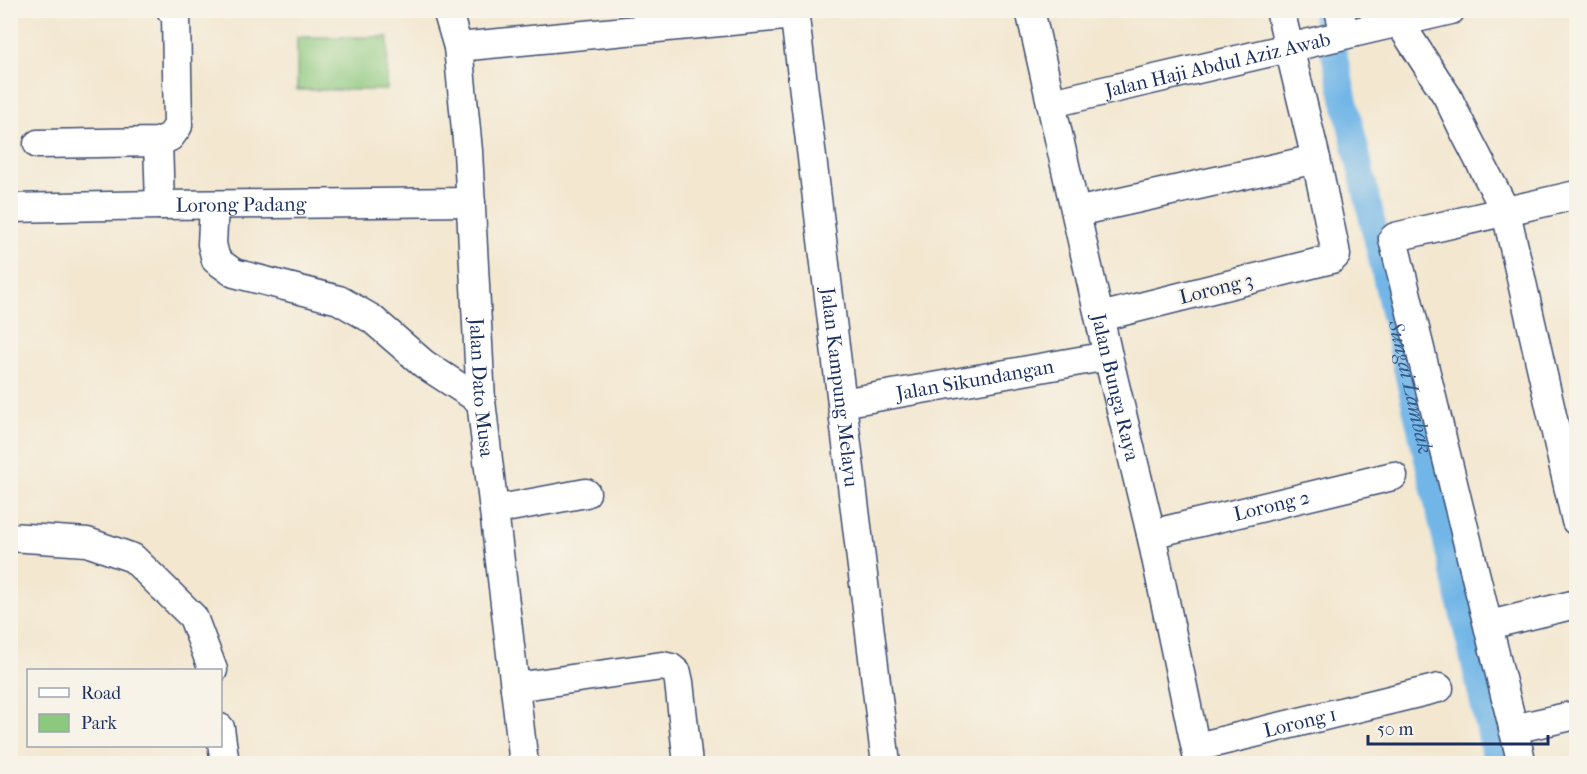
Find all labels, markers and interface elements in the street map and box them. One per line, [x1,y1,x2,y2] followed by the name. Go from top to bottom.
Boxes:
[1101,28,1333,103] street label: Jalan Haji Abdul Aziz Awab
[175,193,307,217] street label: Lorong Padang
[1177,268,1255,309] street label: Lorong 3
[816,284,863,489] street label: Jalan Kampung Melayu
[1086,310,1144,464] street label: Jalan Bunga Raya
[465,316,499,459] street label: Jalan Dato Musa
[1383,317,1437,456] water label: Sungai Lambak
[892,355,1056,406] street label: Jalan Sikundangan
[1231,485,1312,526] street label: Lorong 2
[27,669,222,747] legend
[81,683,121,704] text: Road
[1261,702,1339,742] street label: Lorong 1
[1368,708,1548,746] scale bar
[81,713,118,734] text: Park
[1377,719,1414,740] text: 50 m

